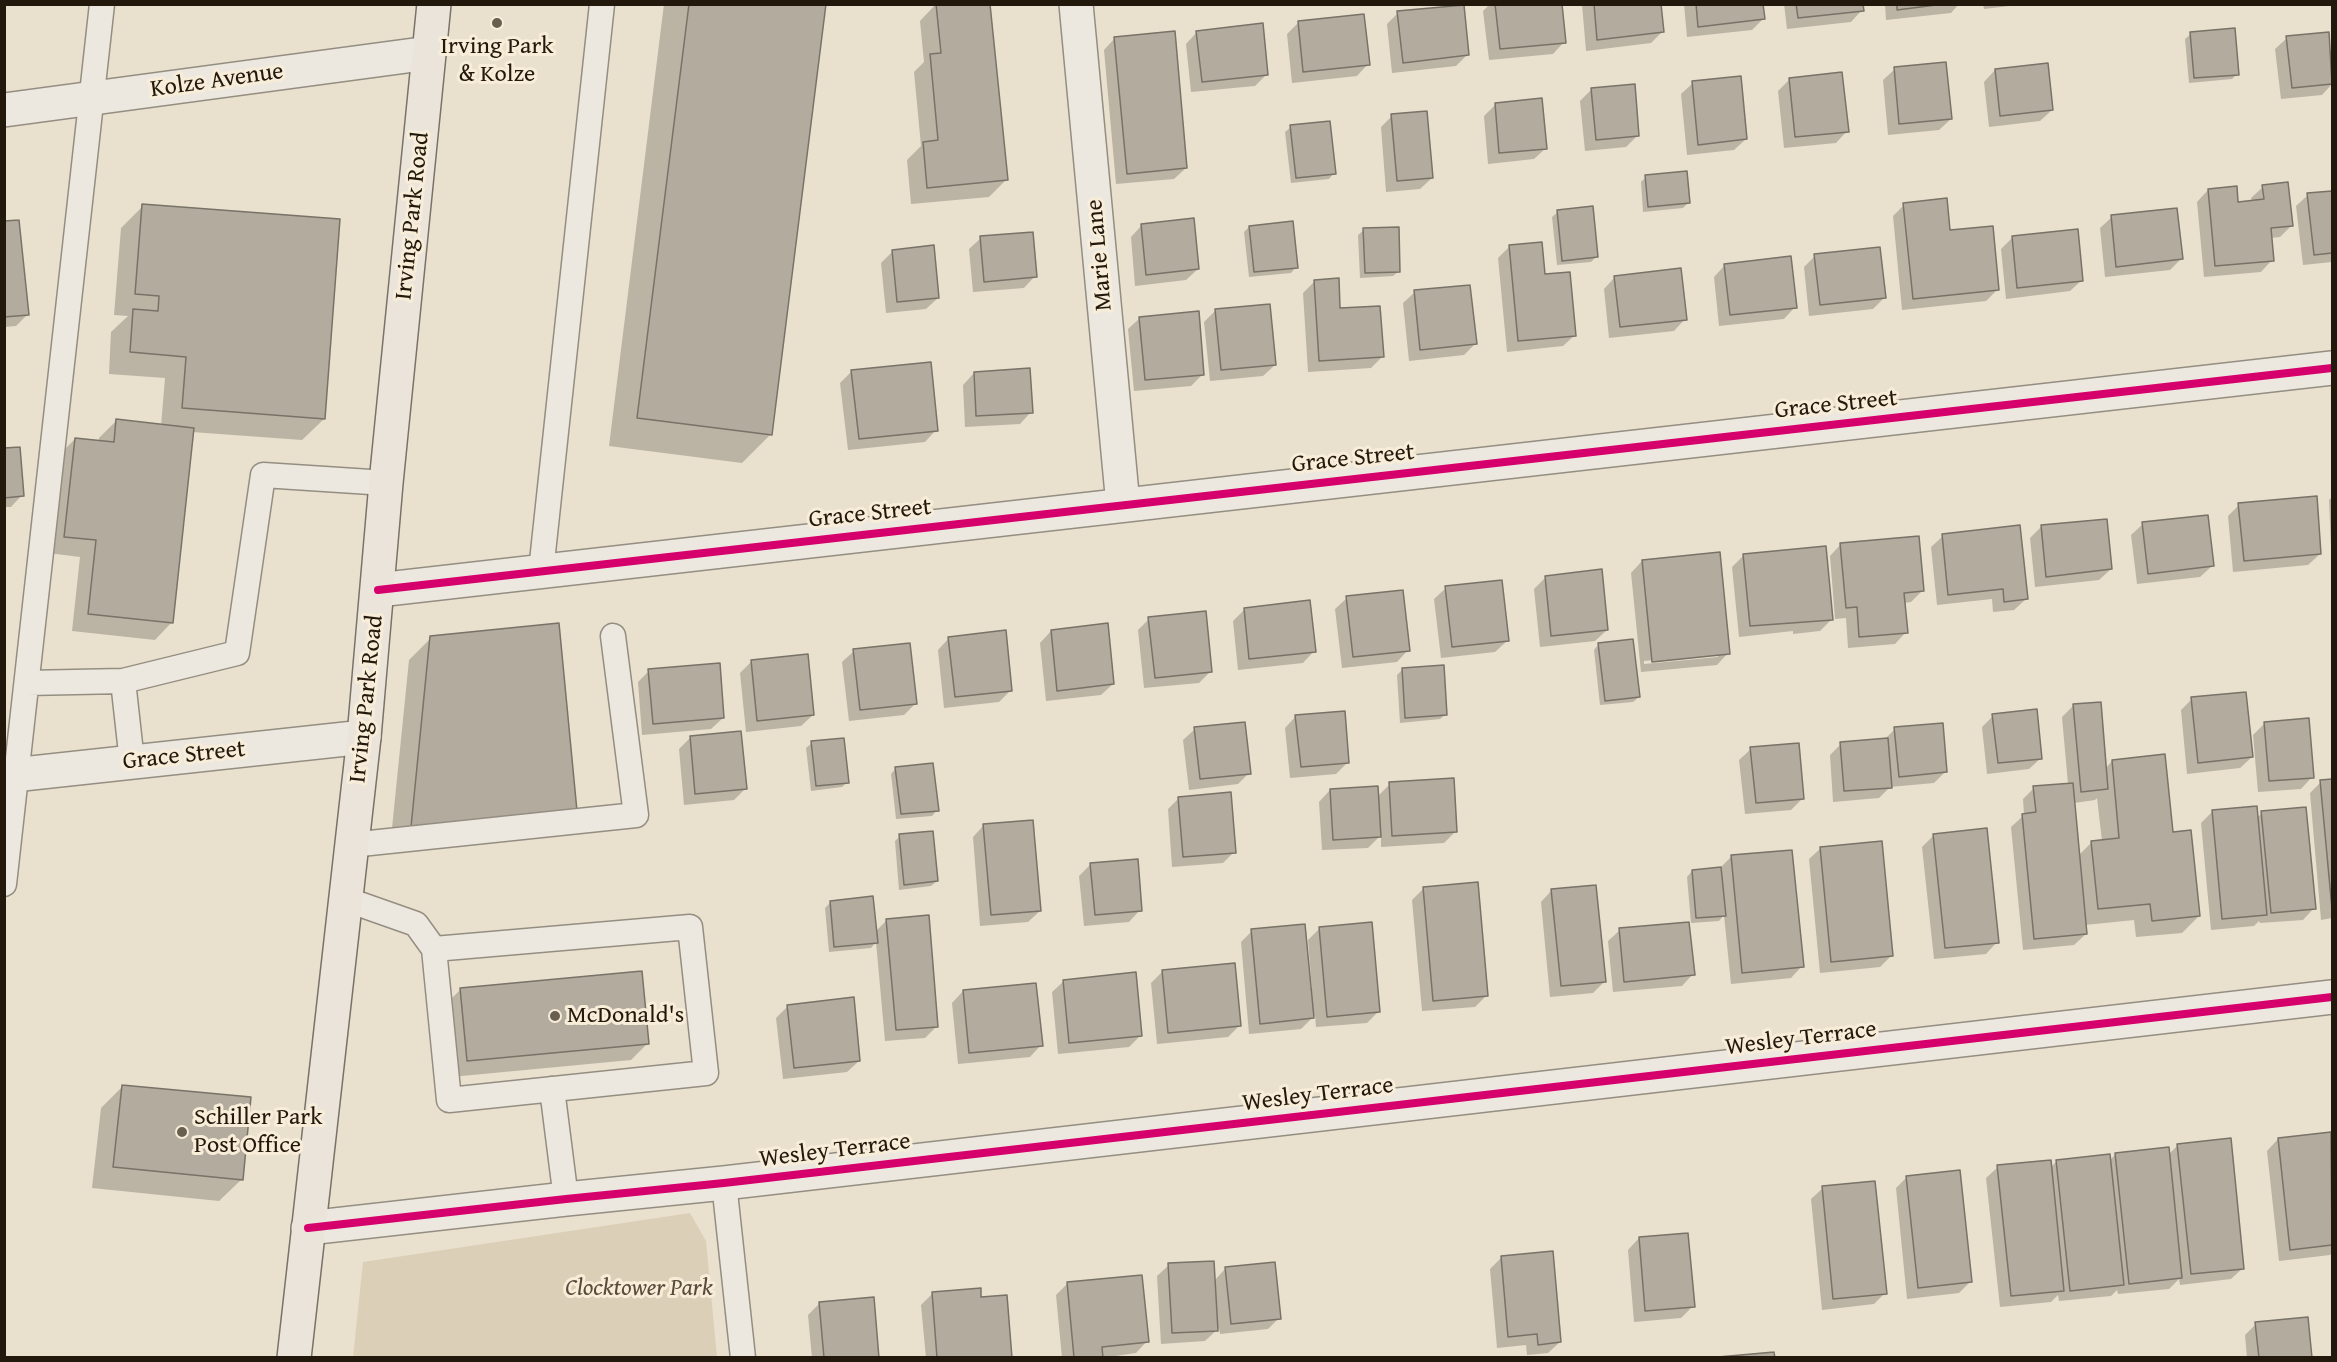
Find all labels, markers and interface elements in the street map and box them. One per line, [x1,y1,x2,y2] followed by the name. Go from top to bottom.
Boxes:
[490,16,504,30] marker: Irving Park & Kolze
[441,33,553,89] place label: Irving Park & Kolze
[149,57,285,105] street label: Kolze Avenue
[390,131,436,301] street label: Irving Park Road
[1081,198,1119,312] street label: Marie Lane
[1773,384,1899,426] street label: Grace Street
[1290,438,1416,480] street label: Grace Street
[807,493,933,535] street label: Grace Street
[344,614,390,784] street label: Irving Park Road
[121,735,247,777] street label: Grace Street
[567,1002,684,1030] place label: McDonald's
[548,1009,562,1023] marker: McDonald's
[1724,1015,1878,1063] street label: Wesley Terrace
[1241,1071,1395,1119] street label: Wesley Terrace
[194,1104,322,1160] place label: Schiller Park Post Office
[175,1125,189,1139] marker: Schiller Park Post Office
[758,1127,912,1175] street label: Wesley Terrace
[565,1275,713,1303] park label: Clocktower Park

